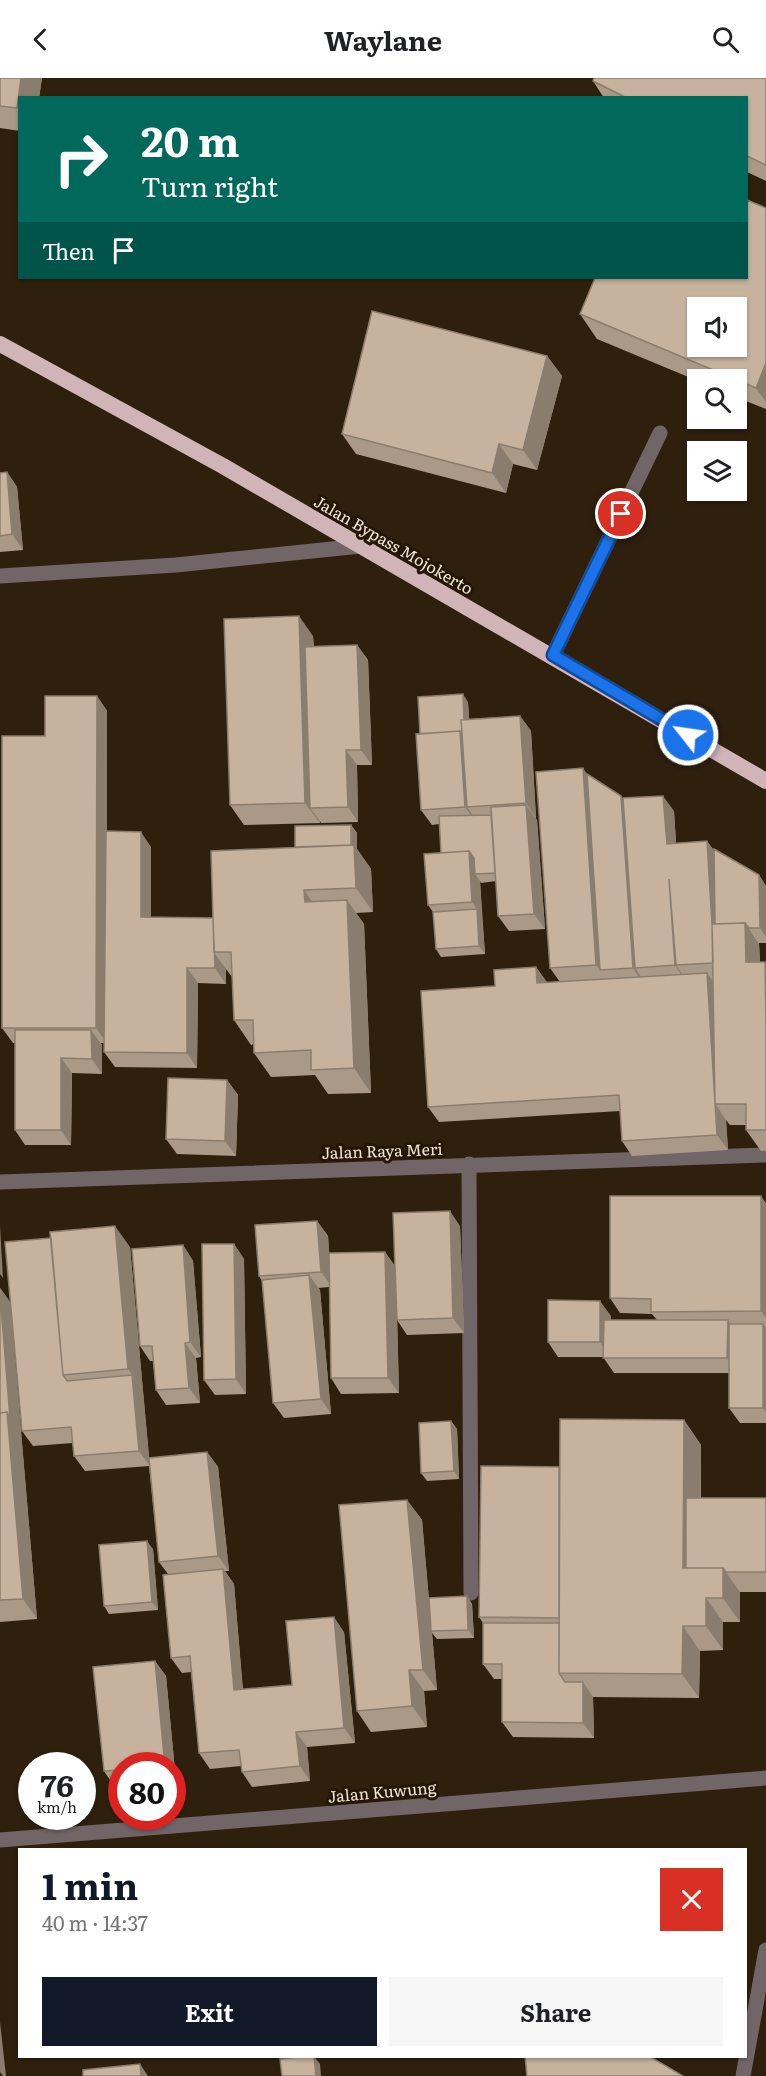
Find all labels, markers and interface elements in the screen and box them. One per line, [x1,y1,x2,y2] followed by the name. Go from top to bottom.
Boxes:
[324,19,442,59] text: Waylane
[24,23,57,56] icon: back
[709,23,742,56] icon: search
[141,108,240,170] text: 20 m
[42,120,120,198] icon: right
[141,165,278,205] text: Turn right
[42,234,95,267] text: Then
[107,234,140,267] icon: arrive
[687,297,747,501] map controls
[687,297,747,357] button: sound
[687,369,747,429] button: search
[687,441,747,501] button: layers
[595,488,646,539] pin
[310,489,478,599] street label: Jalan Bypass Mojokerto
[604,497,637,530] icon: arrive
[656,703,720,767] position arrow
[321,1136,443,1164] street label: Jalan Raya Meri
[108,1752,186,1830] speed limit sign: 80
[40,1762,74,1806] text: 76
[327,1774,437,1808] street label: Jalan Kuwung
[37,1795,77,1818] text: km/h
[42,1858,138,1911] text: 1 min
[660,1868,723,1931] button: close
[42,1907,148,1937] text: 40 m · 14:37
[42,1977,377,2046] button: Exit
[389,1977,723,2046] button: Share

